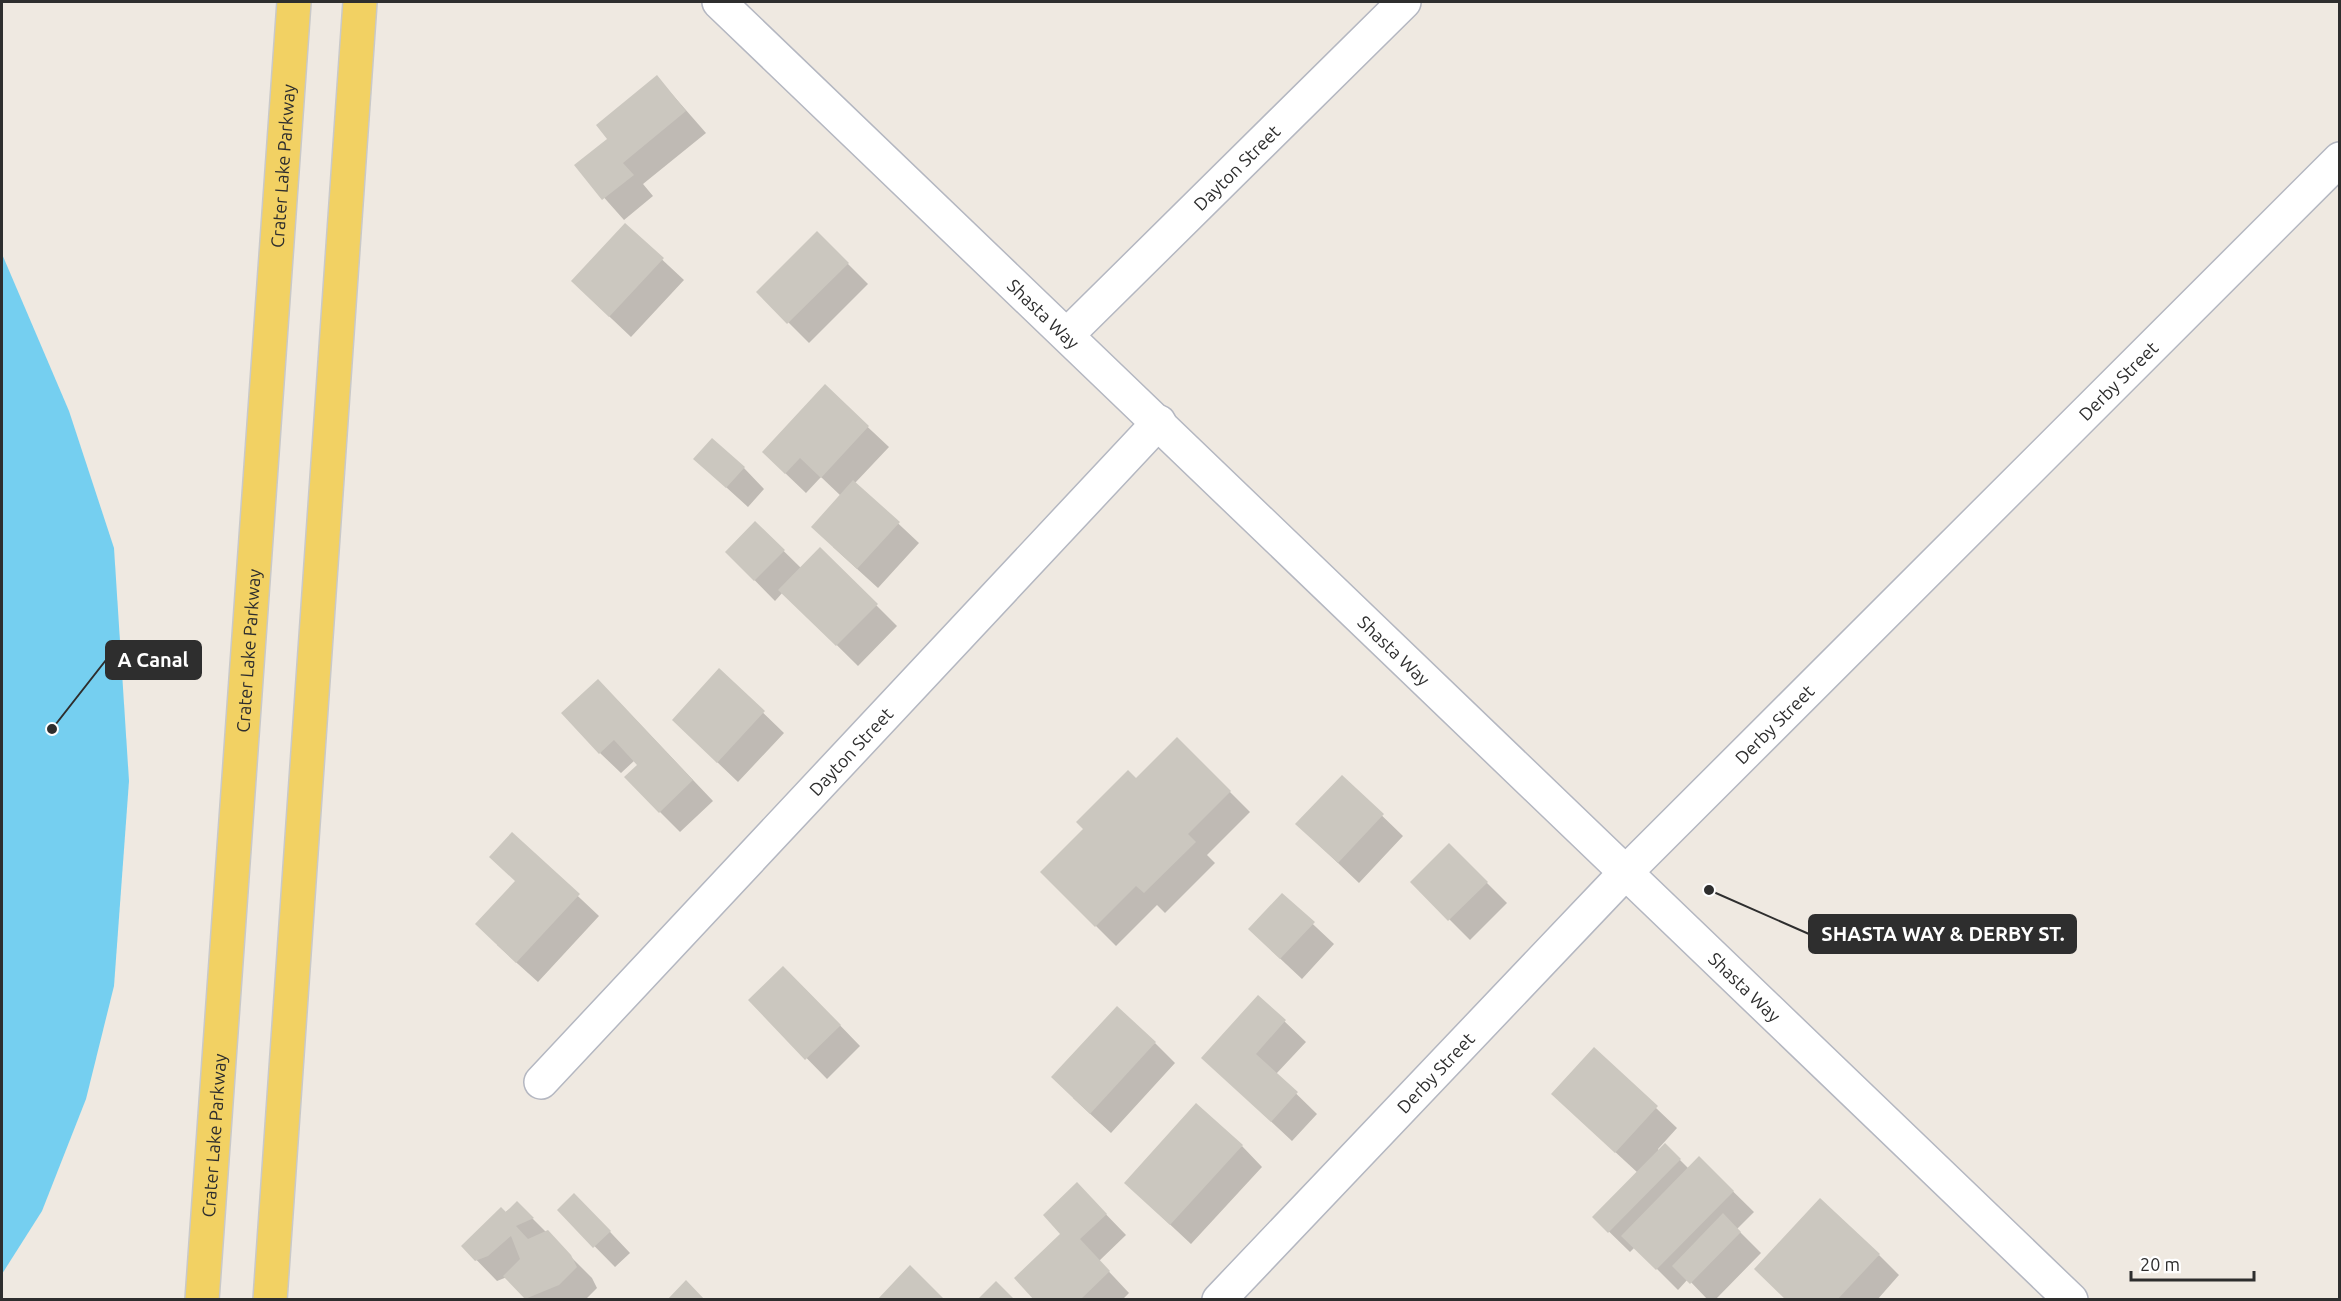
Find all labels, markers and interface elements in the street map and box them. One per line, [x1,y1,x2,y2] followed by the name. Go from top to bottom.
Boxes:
[267,83,298,248] street label: Crater Lake Parkway
[1189,121,1284,214] street label: Dayton Street
[1004,275,1084,353] street label: Shasta Way
[2075,337,2162,424] street label: Derby Street
[232,568,264,733] street label: Crater Lake Parkway
[1354,611,1434,689] street label: Shasta Way
[106,641,201,679] callout: A Canal
[117,648,189,671] text: A Canal
[1731,681,1818,768] street label: Derby Street
[805,703,897,799] street label: Dayton Street
[1809,915,2076,953] callout: SHASTA WAY & DERBY ST.
[1821,922,2065,945] text: SHASTA WAY & DERBY ST.
[1705,948,1785,1026] street label: Shasta Way
[1393,1028,1478,1117] street label: Derby Street
[198,1053,229,1218] street label: Crater Lake Parkway
[2131,1244,2254,1282] scale bar
[2140,1254,2180,1274] text: 20 m

